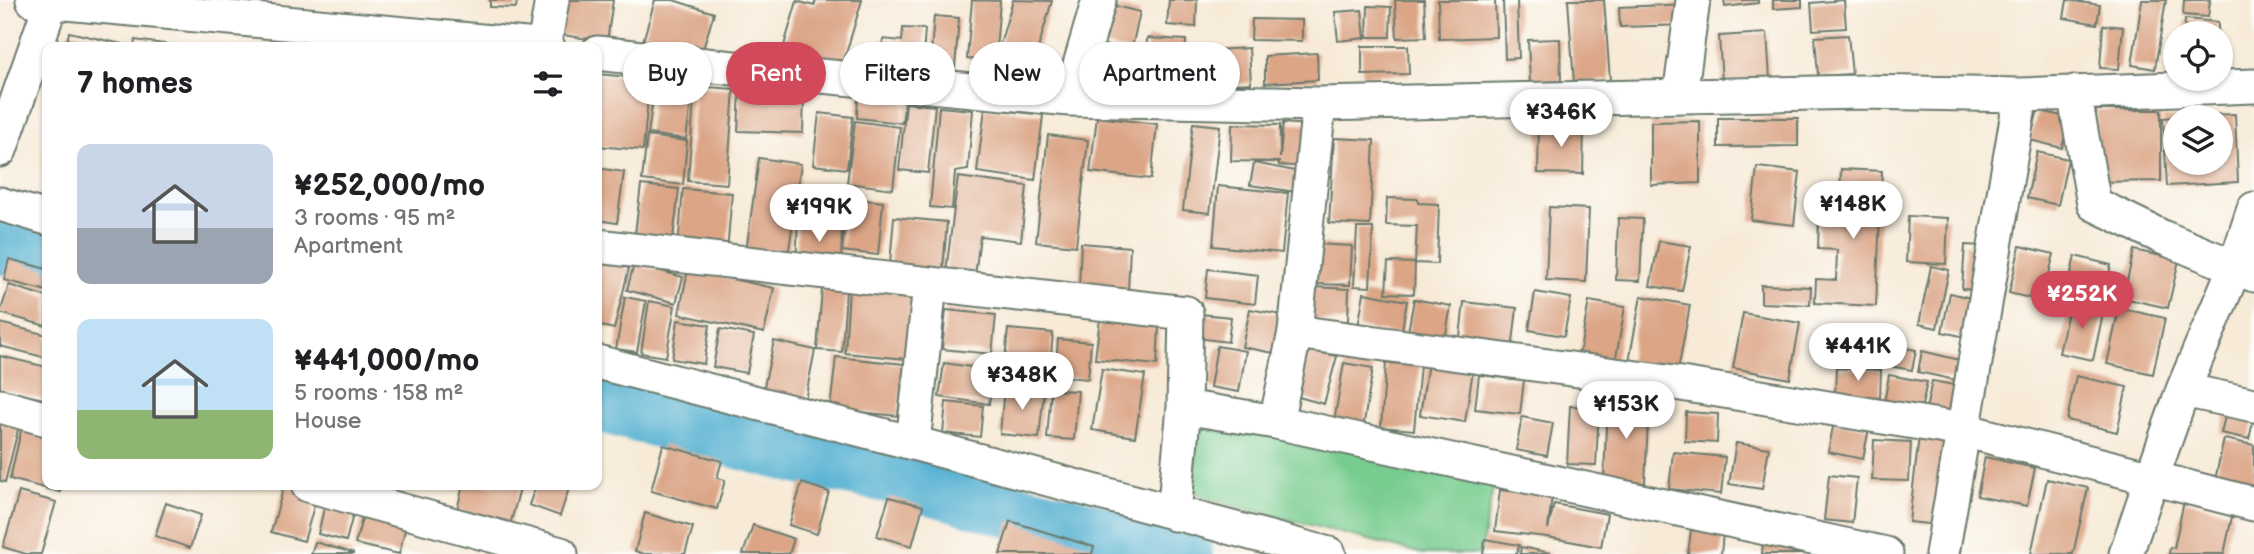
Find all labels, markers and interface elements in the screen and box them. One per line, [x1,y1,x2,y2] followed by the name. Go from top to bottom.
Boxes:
[2163,21,2233,175] map controls
[2163,21,2233,91] button: locate
[623,42,712,105] chip: Buy
[726,42,826,105] chip: Rent
[840,42,955,105] chip: Filters
[969,42,1065,105] chip: New
[1079,42,1240,105] chip: Apartment
[529,65,567,103] icon: filters
[77,66,193,102] text: 7 homes
[1512,90,1610,149] pin: ¥346K
[1526,98,1596,126] text: ¥346K
[2163,105,2233,175] button: layers
[294,168,485,204] text: ¥252,000/mo
[133,172,217,256] icon: home
[1804,182,1902,241] pin: ¥148K
[770,184,868,244] pin: ¥199K
[1820,190,1886,218] text: ¥148K
[786,193,852,221] text: ¥199K
[294,204,455,232] text: 3 rooms · 95 m²
[294,232,403,260] text: Apartment
[2033,272,2131,331] pin: ¥252K
[2047,280,2117,308] text: ¥252K
[1809,324,1907,383] pin: ¥441K
[1825,332,1891,360] text: ¥441K
[294,343,479,379] text: ¥441,000/mo
[133,347,217,431] icon: home
[973,352,1071,412] pin: ¥348K
[987,361,1057,389] text: ¥348K
[294,379,463,407] text: 5 rooms · 158 m²
[1577,382,1675,441] pin: ¥153K
[1593,390,1659,418] text: ¥153K
[294,407,361,435] text: House

